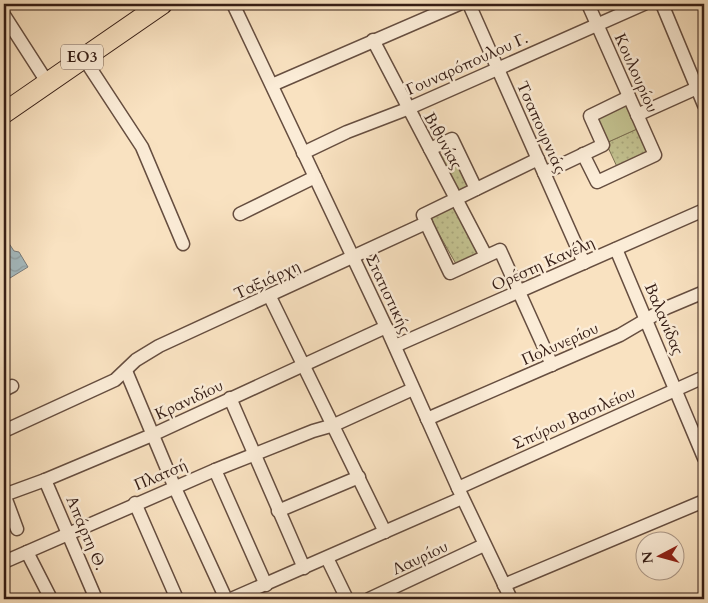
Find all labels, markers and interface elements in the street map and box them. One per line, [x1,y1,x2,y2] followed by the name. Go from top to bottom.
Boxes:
[403,27,531,101] street label: Γουναρόπουλου Γ.
[609,30,663,116] street label: Κουλουρίου
[61,44,103,70] road number: ΕΟ3
[511,78,571,177] street label: Τσαπουρνιάς
[418,109,468,174] street label: Βιθυνίας
[488,231,598,297] street label: Ορέστη Κανέλη
[360,251,416,337] street label: Στατιστικής
[230,255,304,305] street label: Ταξιάρχη
[639,280,689,358] street label: Βαλανίδας
[518,317,602,371] street label: Πολυνερίου
[151,375,227,425] street label: Κρανιδίου
[509,381,639,455] street label: Σπύρου Βασιλείου
[131,454,191,496] street label: Πλατσή
[61,493,111,573] street label: Απάρτη Θ.
[636,530,686,580] north arrow
[388,535,452,581] street label: Λαυρίου
[637,550,658,564] text: N

